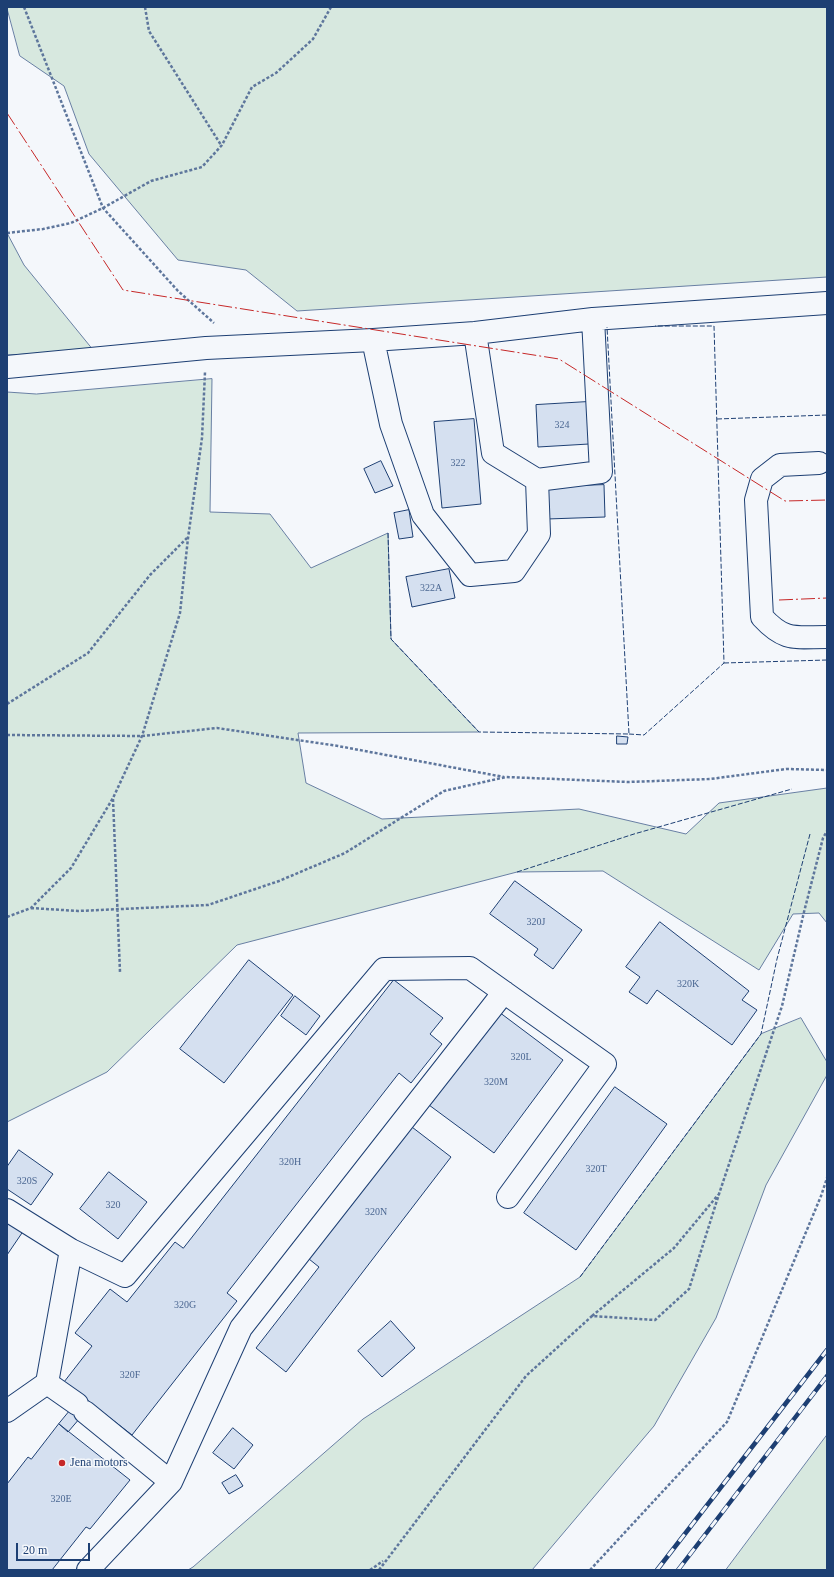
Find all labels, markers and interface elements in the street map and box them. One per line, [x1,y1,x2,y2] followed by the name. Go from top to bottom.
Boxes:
[554,419,570,431] house number: 324
[450,457,466,469] house number: 322
[420,582,442,594] house number: 322A
[527,916,545,928] house number: 320J
[677,978,699,990] house number: 320K
[510,1051,532,1063] house number: 320L
[484,1076,508,1088] house number: 320M
[279,1156,301,1168] house number: 320H
[585,1163,607,1175] house number: 320T
[17,1175,37,1187] house number: 320S
[106,1199,120,1211] house number: 320
[365,1206,387,1218] house number: 320N
[174,1299,196,1311] house number: 320G
[120,1369,140,1381] house number: 320F
[70,1456,128,1470] place label: Jena motors
[57,1458,67,1468] marker: Jena motors
[50,1493,72,1505] house number: 320E
[18,1535,92,1561] scale bar
[23,1543,47,1557] text: 20 m

